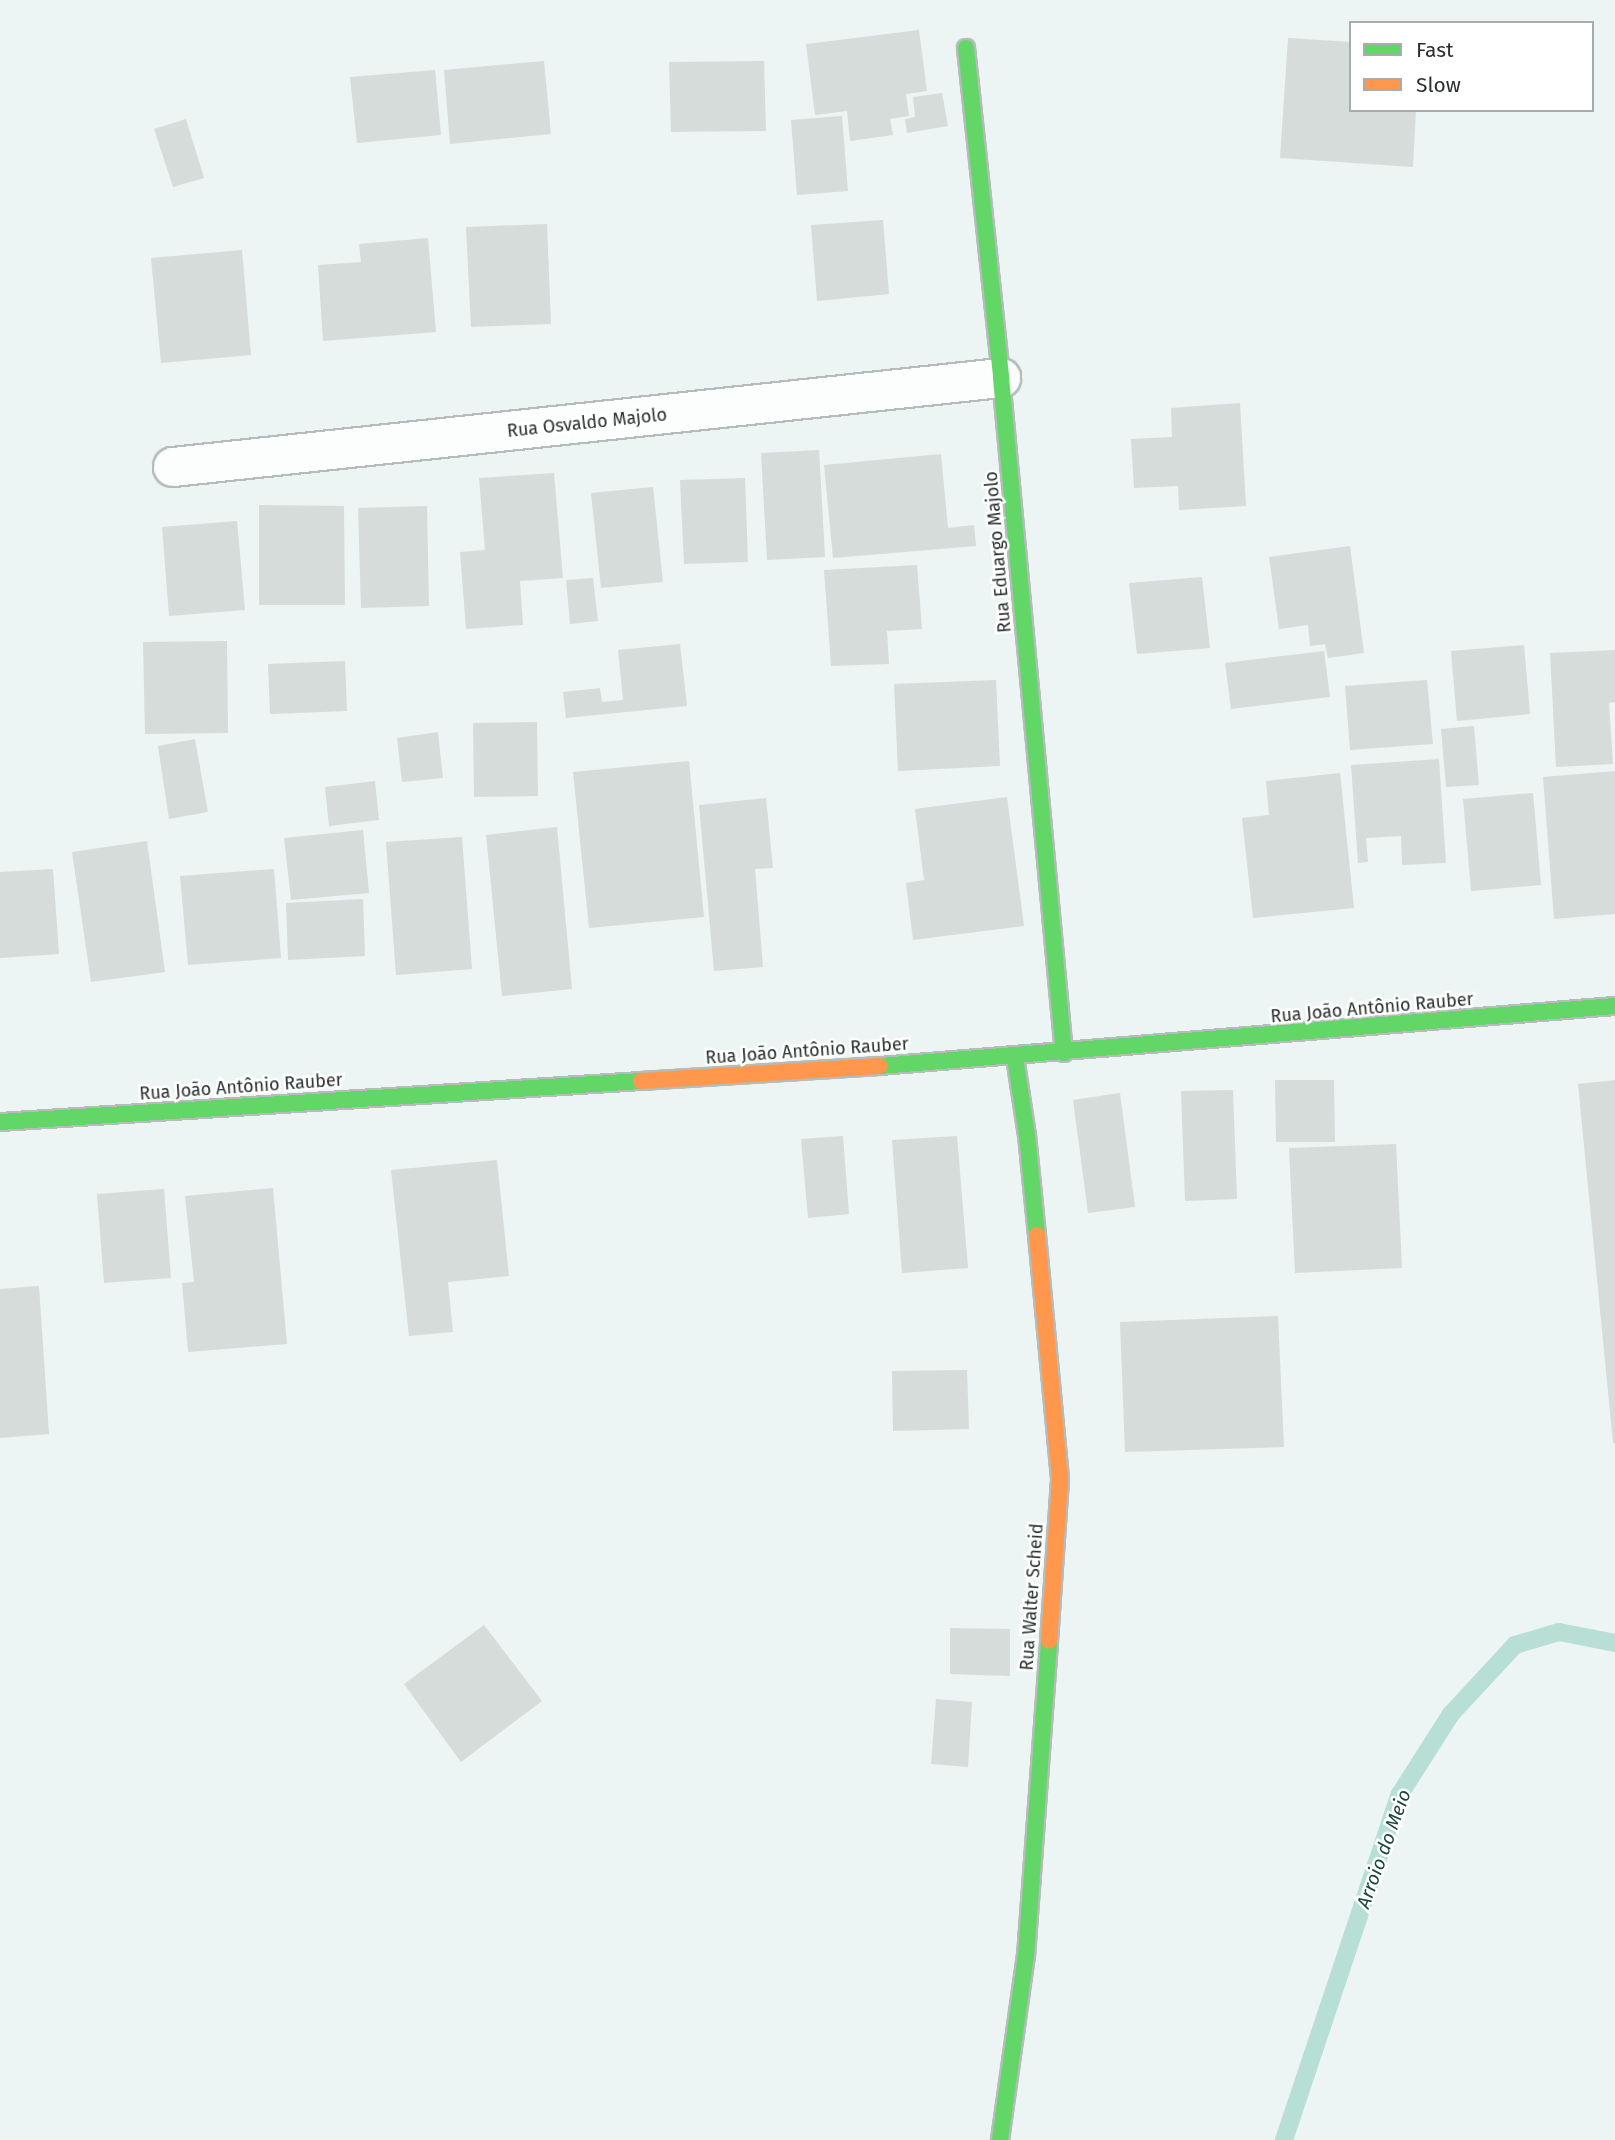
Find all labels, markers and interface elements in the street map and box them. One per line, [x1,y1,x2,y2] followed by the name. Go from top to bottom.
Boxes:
[1349,21,1594,112] legend
[1416,37,1454,63] text: Fast
[1416,72,1461,98] text: Slow
[506,404,668,442] street label: Rua Osvaldo Majolo
[980,470,1016,634] street label: Rua Eduargo Majolo
[1270,988,1474,1028] street label: Rua João Antônio Rauber
[705,1033,909,1069] street label: Rua João Antônio Rauber
[139,1069,343,1105] street label: Rua João Antônio Rauber
[1016,1523,1048,1671] street label: Rua Walter Scheid
[1352,1787,1416,1911] water label: Arroio do Meio

